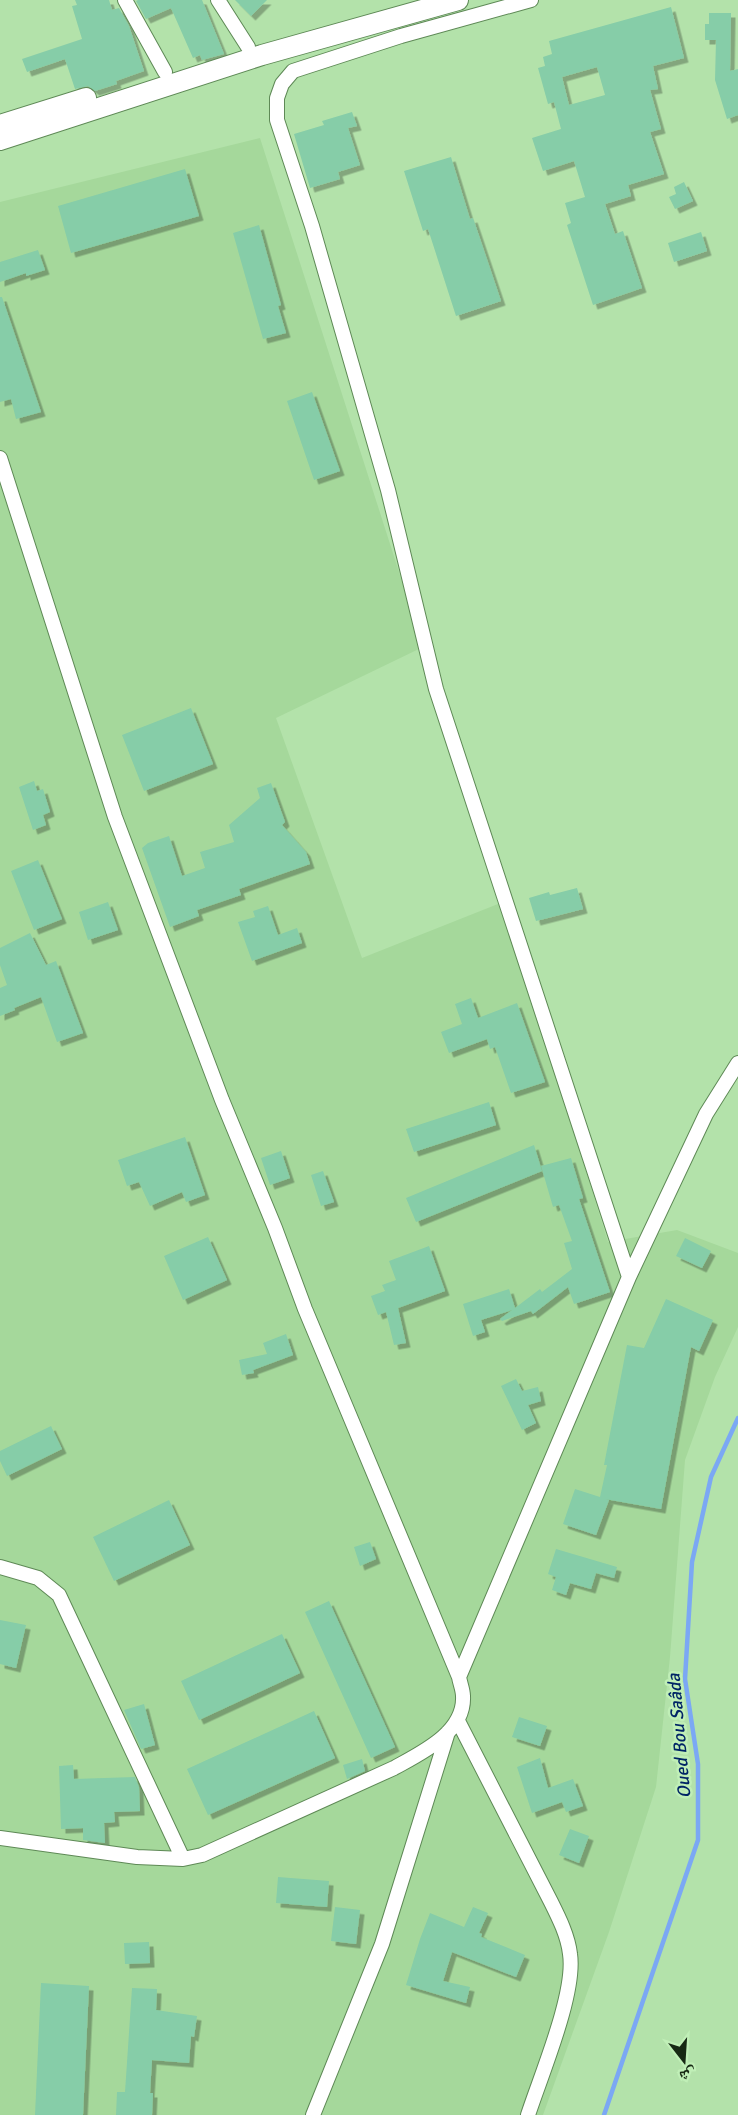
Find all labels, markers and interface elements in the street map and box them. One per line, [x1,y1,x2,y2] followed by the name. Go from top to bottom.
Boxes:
[663,1672,695,1799] water label: Oued Bou Saâda
[654,2031,714,2091] north arrow
[677,2062,699,2086] text: ش

